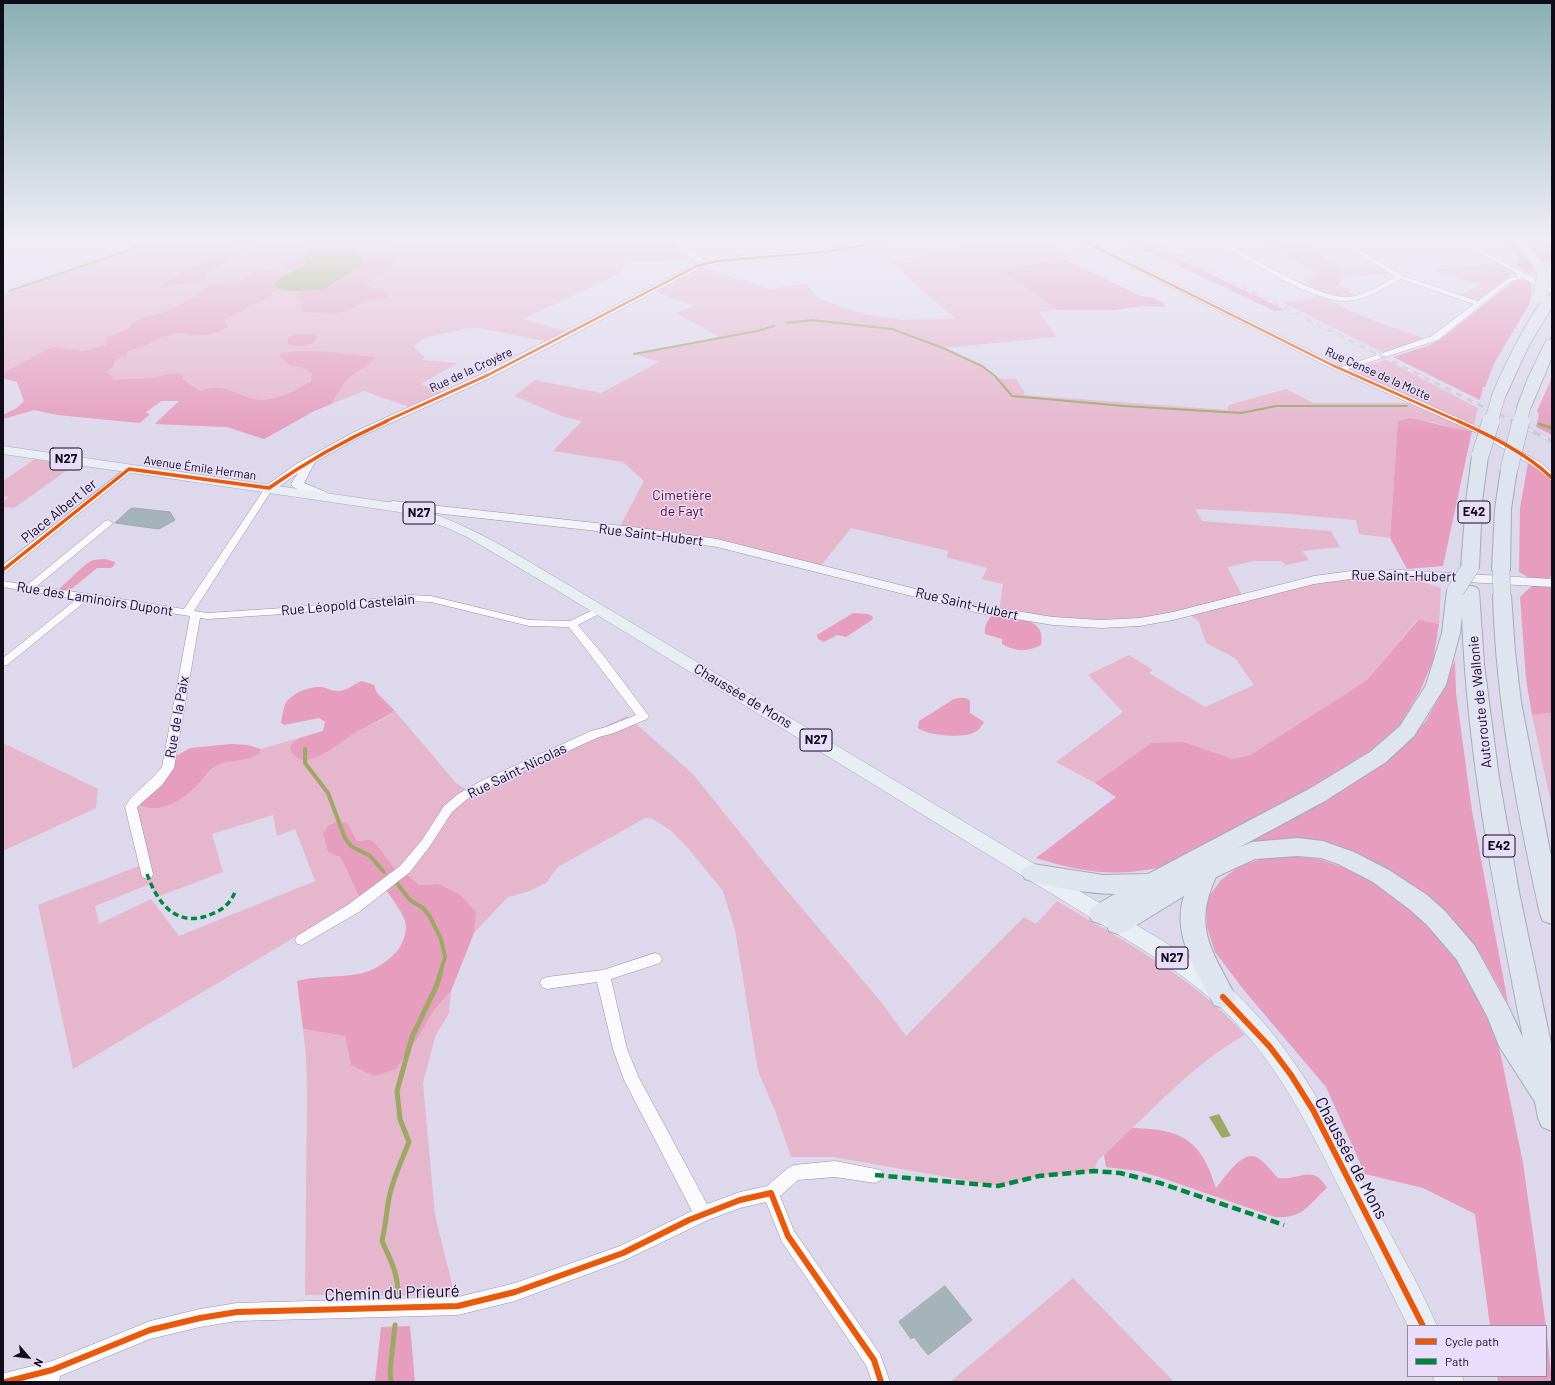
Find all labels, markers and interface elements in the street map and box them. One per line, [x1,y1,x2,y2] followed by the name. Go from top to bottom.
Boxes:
[1323,344,1433,404] street label: Rue Cense de la Motte
[427,345,515,395] street label: Rue de la Croyère
[50,448,82,470] road number: N27
[143,453,257,483] street label: Avenue Émile Herman
[18,475,100,547] street label: Place Albert Ier
[652,487,712,520] park label: Cimetière de Fayt
[1458,501,1490,523] road number: E42
[403,502,435,524] road number: N27
[598,520,704,550] street label: Rue Saint-Hubert
[1351,567,1457,585] street label: Rue Saint-Hubert
[16,578,174,620] street label: Rue des Laminoirs Dupont
[914,584,1020,624] street label: Rue Saint-Hubert
[280,591,416,619] street label: Rue Léopold Castelain
[1465,635,1495,769] street label: Autoroute de Wallonie
[691,660,795,732] street label: Chaussée de Mons
[162,675,192,759] street label: Rue de la Paix
[800,729,832,751] road number: N27
[465,740,569,802] street label: Rue Saint-Nicolas
[1483,835,1515,857] road number: E42
[1156,947,1188,969] road number: N27
[1310,1093,1392,1223] street label: Chaussée de Mons
[324,1280,460,1306] street label: Chemin du Prieuré
[1407,1325,1547,1377] legend
[1445,1334,1499,1348] text: Cycle path
[8,1337,48,1377] north arrow
[1445,1354,1469,1368] text: Path
[32,1357,46,1369] text: N

